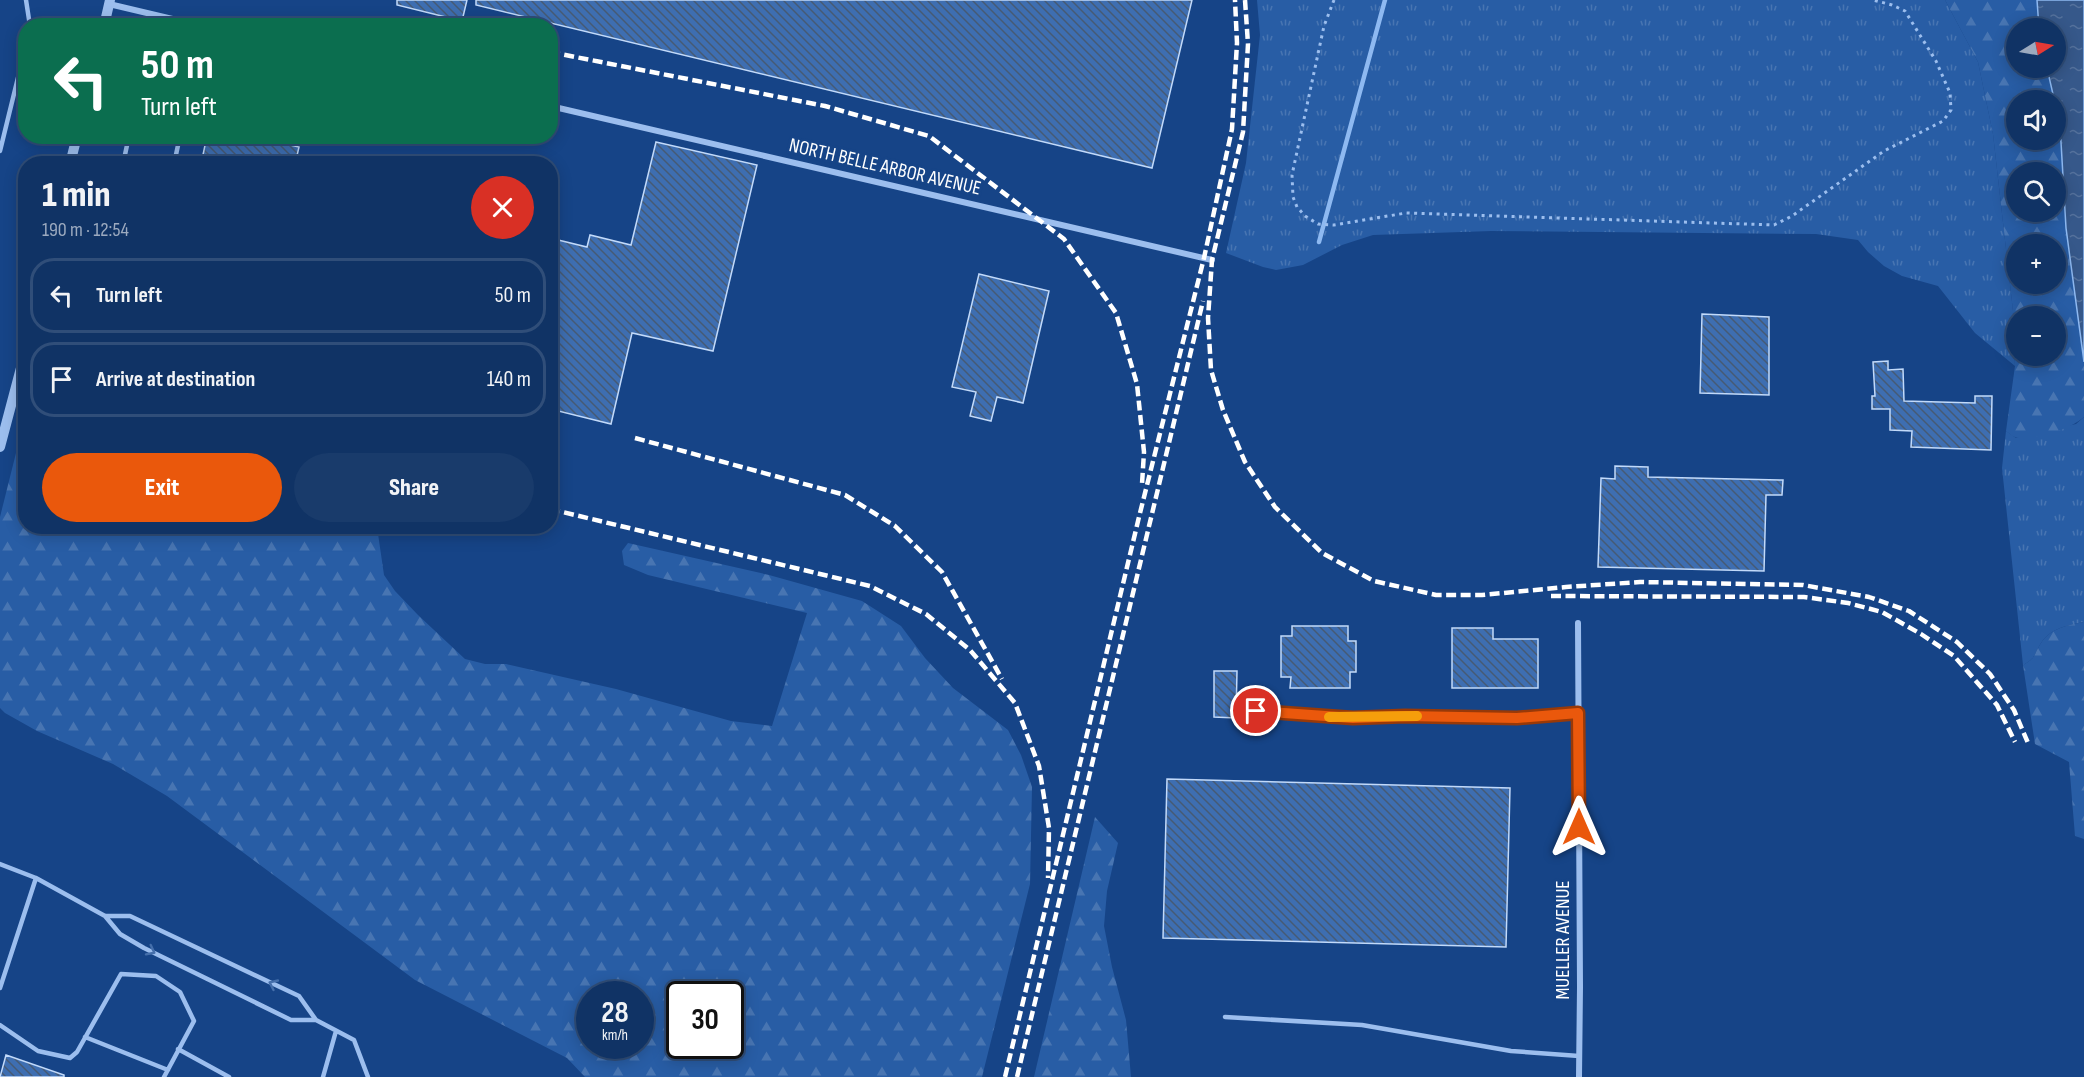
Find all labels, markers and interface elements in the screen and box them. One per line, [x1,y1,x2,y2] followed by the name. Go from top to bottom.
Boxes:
[2006,18,2066,78] north arrow
[2006,18,2066,366] map controls
[141,40,214,91] text: 50 m
[42,42,120,120] icon: left
[2006,90,2066,150] button: sound
[141,91,217,123] text: Turn left
[787,133,983,201] street label: NORTH BELLE ARBOR AVENUE
[2006,162,2066,222] button: search
[42,174,110,217] text: 1 min
[471,176,534,239] button: close
[42,218,129,242] text: 190 m · 12:54
[2006,234,2066,294] button: +
[45,279,78,312] icon: left
[96,282,162,309] text: Turn left
[495,282,531,309] text: 50 m
[2006,306,2066,366] button: −
[45,363,78,396] icon: arrive
[96,366,255,393] text: Arrive at destination
[487,366,531,393] text: 140 m
[42,453,282,522] button: Exit
[294,453,534,522] button: Share
[1230,685,1281,736] pin
[1239,694,1272,727] icon: arrive
[1547,795,1611,859] position arrow
[1551,880,1575,1000] street label: MUELLER AVENUE
[145,944,156,956] one-way arrow
[268,979,279,991] one-way arrow
[666,981,744,1059] speed limit sign: 30
[601,995,629,1031] text: 28
[602,1026,628,1045] text: km/h

